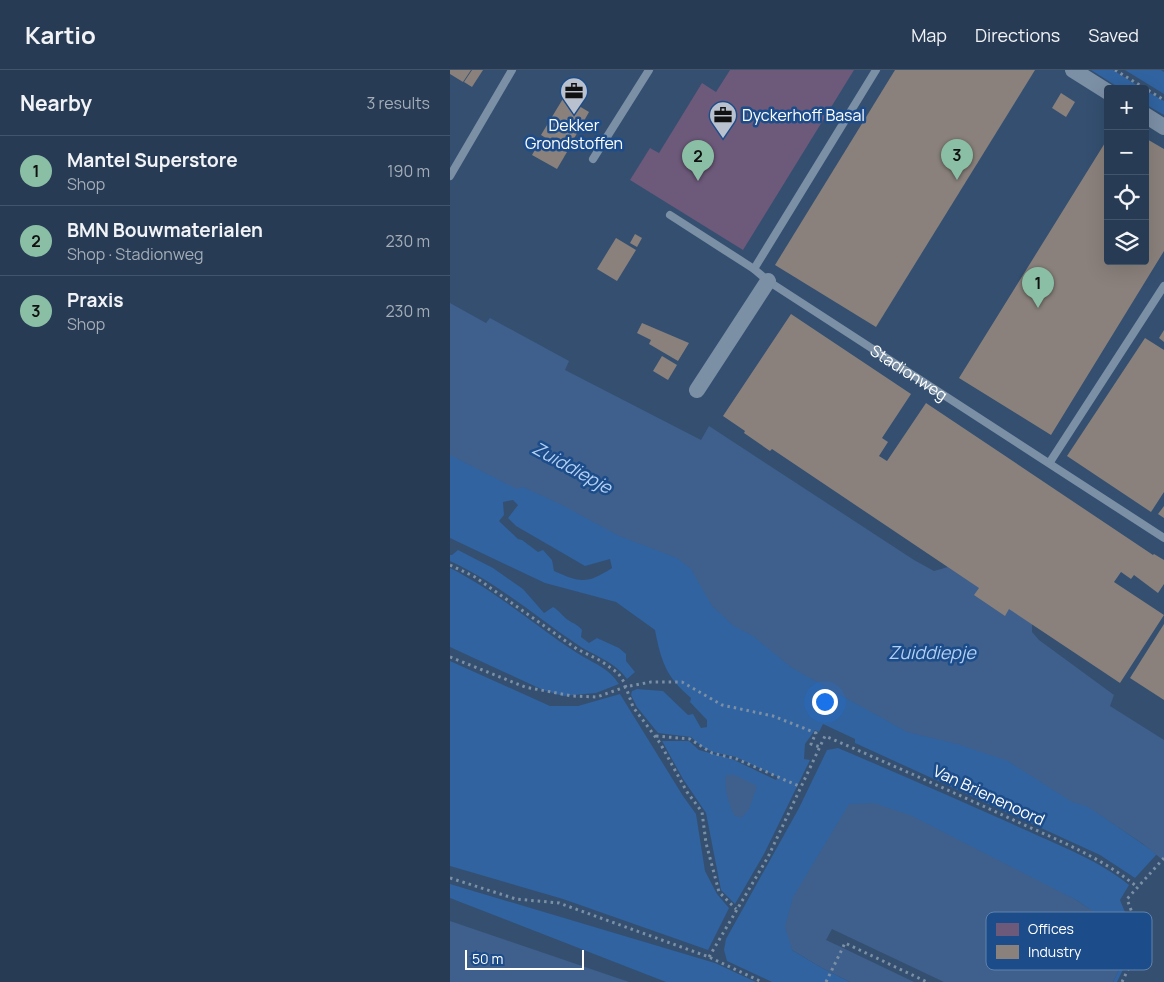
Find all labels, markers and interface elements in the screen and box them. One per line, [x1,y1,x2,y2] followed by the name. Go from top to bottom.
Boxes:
[25,18,96,51] text: Kartio
[911,23,947,47] text: Map
[975,23,1060,47] text: Directions
[1088,23,1139,47] text: Saved
[559,76,589,115] office icon: Dekker Grondstoffen
[1104,85,1149,265] map controls
[1104,85,1149,130] button: +
[20,89,92,117] text: Nearby
[367,92,430,114] text: 3 results
[708,100,738,139] office icon: Dyckerhoff Basal
[742,104,865,126] place label: Dyckerhoff Basal
[525,114,623,154] place label: Dekker Grondstoffen
[1104,130,1149,175] button: −
[941,139,973,180] pin: 3
[682,140,714,181] pin: 2
[67,147,238,173] text: Mantel Superstore
[32,160,40,182] text: 1
[387,160,430,182] text: 190 m
[67,173,105,195] text: Shop
[1104,175,1149,220] button: locate
[67,217,263,243] text: BMN Bouwmaterialen
[1104,220,1149,265] button: layers
[31,230,41,252] text: 2
[386,230,430,252] text: 230 m
[67,243,203,265] text: Shop · Stadionweg
[1022,267,1054,308] pin: 1
[67,287,124,313] text: Praxis
[31,300,41,322] text: 3
[386,300,430,322] text: 230 m
[67,313,105,335] text: Shop
[866,339,952,406] street label: Stadionweg
[528,435,618,500] water label: Zuiddiepje
[888,640,977,664] water label: Zuiddiepje
[812,689,838,715] your location
[930,759,1048,831] street label: Van Brienenoord
[986,912,1152,970] legend
[1028,919,1074,938] text: Offices
[1028,942,1082,961] text: Industry
[465,947,584,970] scale bar
[472,949,503,968] text: 50 m

